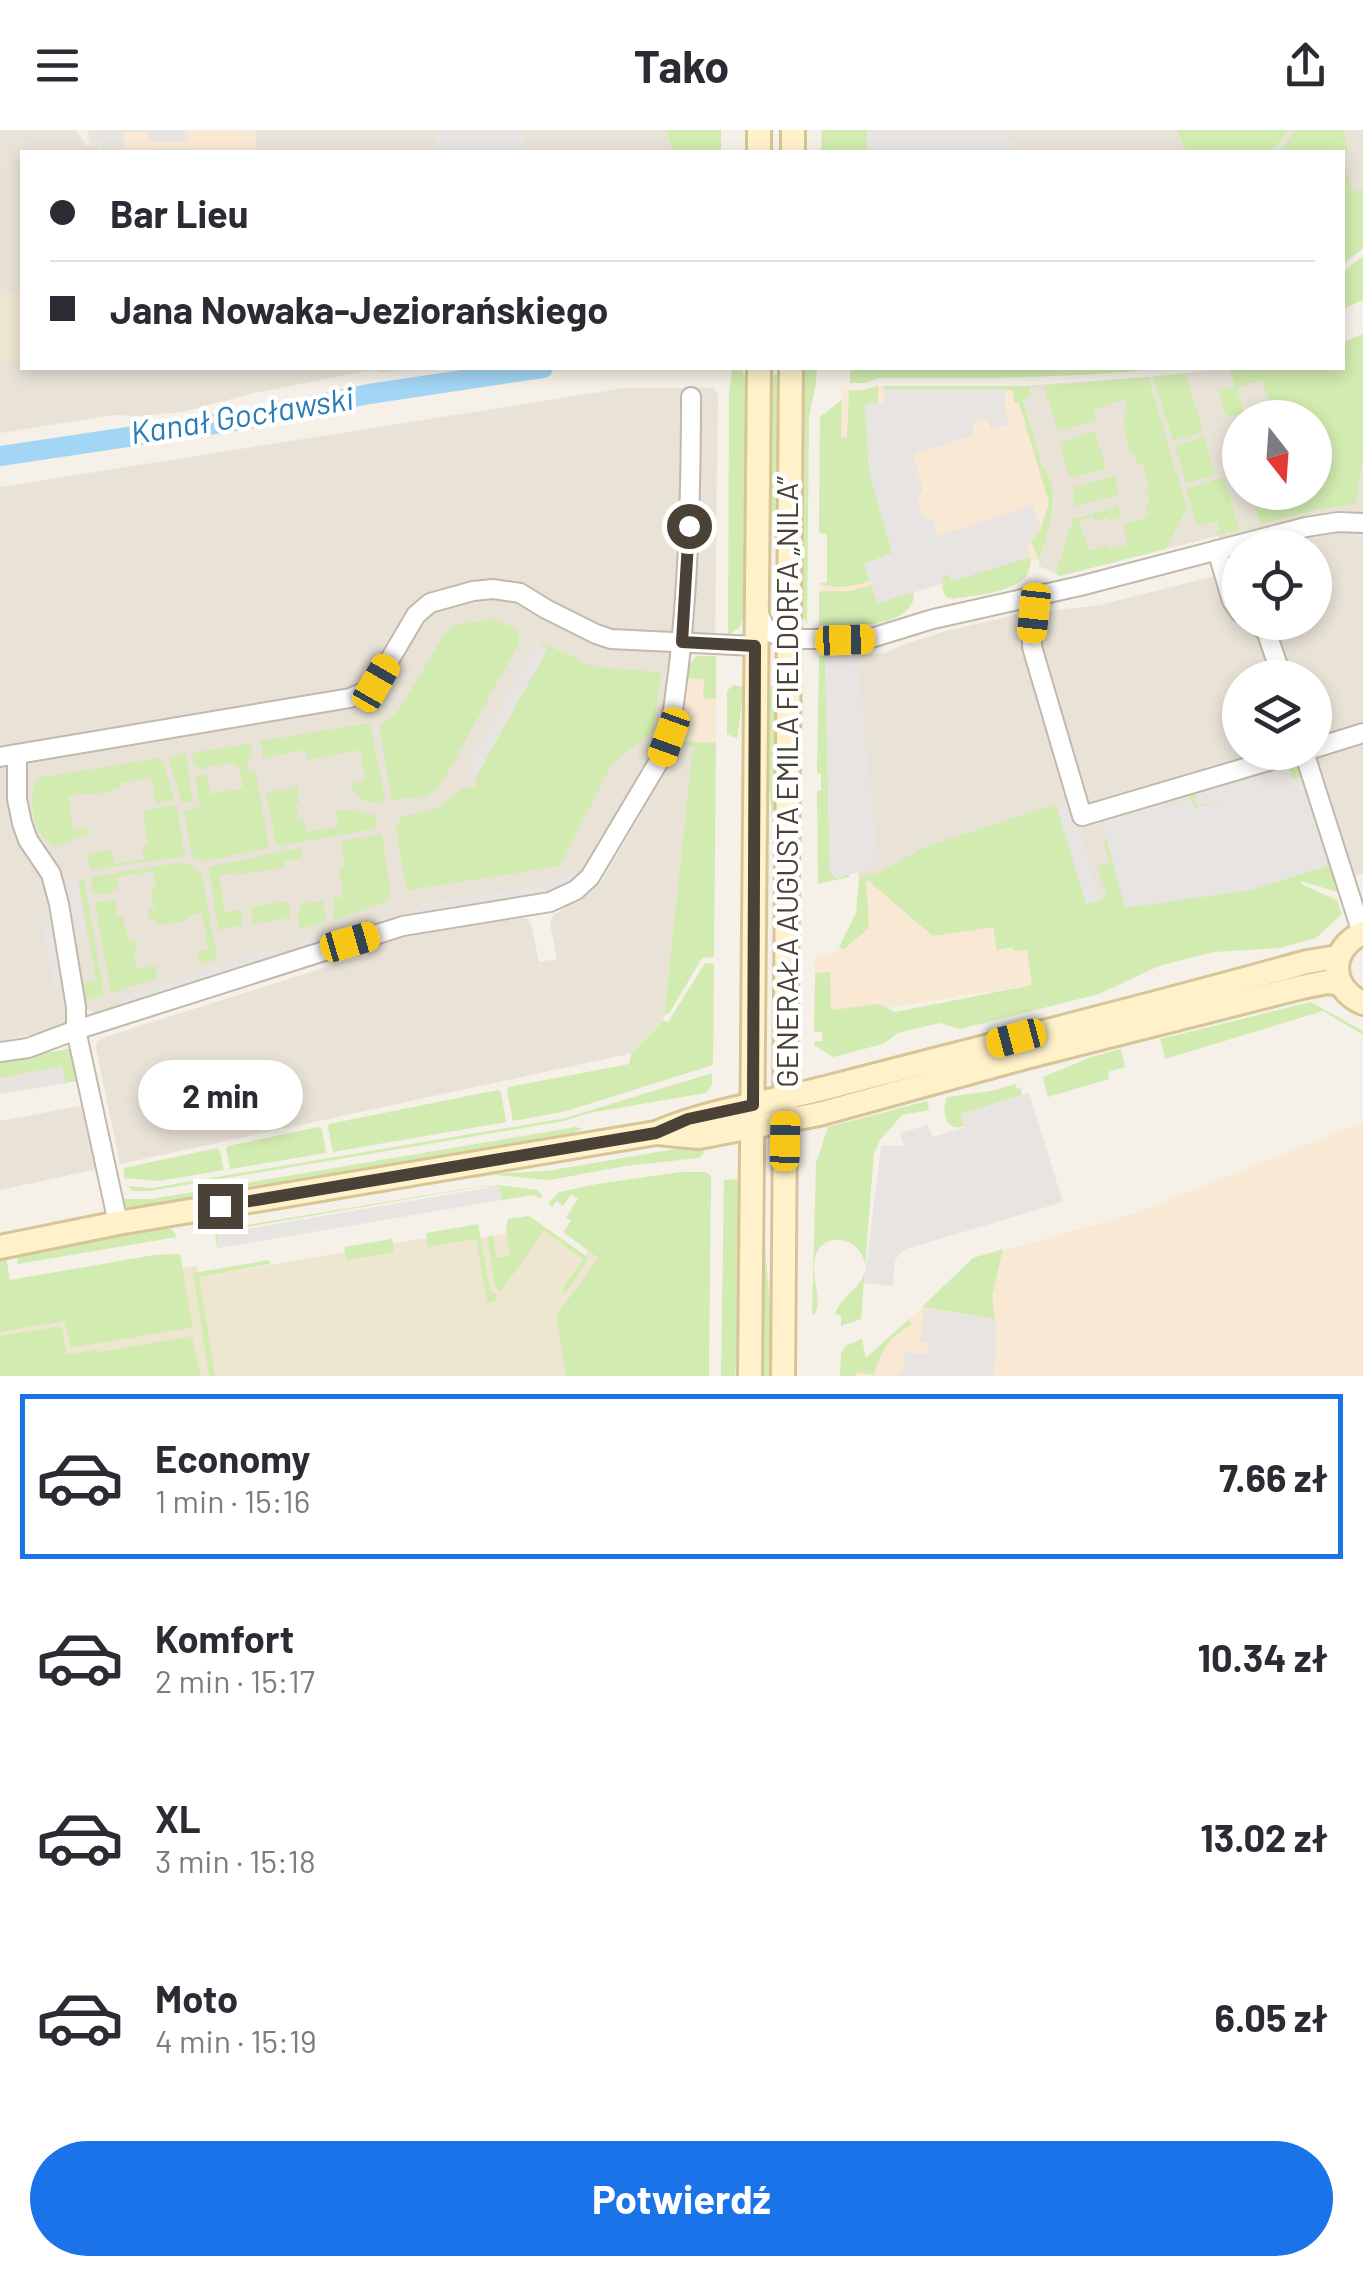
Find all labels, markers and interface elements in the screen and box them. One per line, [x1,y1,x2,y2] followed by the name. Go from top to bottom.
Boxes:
[30,38,85,93] icon: menu
[634,38,729,92] text: Tako
[1278,38,1333,93] icon: share
[110,190,249,236] text: Bar Lieu
[110,286,608,332] text: Jana Nowaka-Jeziorańskiego
[127,378,356,450] water label: Kanał Gocławski
[1222,400,1332,510] north arrow
[1222,400,1332,770] map controls
[768,476,804,1088] street label: GENERAŁA AUGUSTA EMILA FIELDORFA „NILA”
[667,504,712,549] route start
[1222,530,1332,640] button: locate
[1016,582,1052,644] car
[814,624,876,656] car
[348,650,404,716] car
[1222,660,1332,770] button: layers
[645,704,693,770] car
[317,919,383,965] car
[983,1016,1049,1060] car
[138,1061,302,1131] callout: 2 min
[182,1076,259,1114] text: 2 min
[769,1111,801,1171] car
[198,1184,243,1229] route end
[35,1432,125,1522] icon: car
[155,1435,310,1481] text: Economy
[1219,1454,1328,1500] text: 7.66 zł
[155,1481,310,1519] text: 1 min · 15:16
[35,1612,125,1702] icon: car
[155,1615,294,1661] text: Komfort
[1198,1634,1328,1680] text: 10.34 zł
[155,1661,315,1699] text: 2 min · 15:17
[35,1792,125,1882] icon: car
[155,1795,201,1841] text: XL
[1200,1814,1328,1860] text: 13.02 zł
[155,1841,316,1879] text: 3 min · 15:18
[35,1972,125,2062] icon: car
[155,1975,238,2021] text: Moto
[1215,1994,1328,2040] text: 6.05 zł
[155,2021,317,2059] text: 4 min · 15:19
[30,2141,1333,2256] button: Potwierdź

